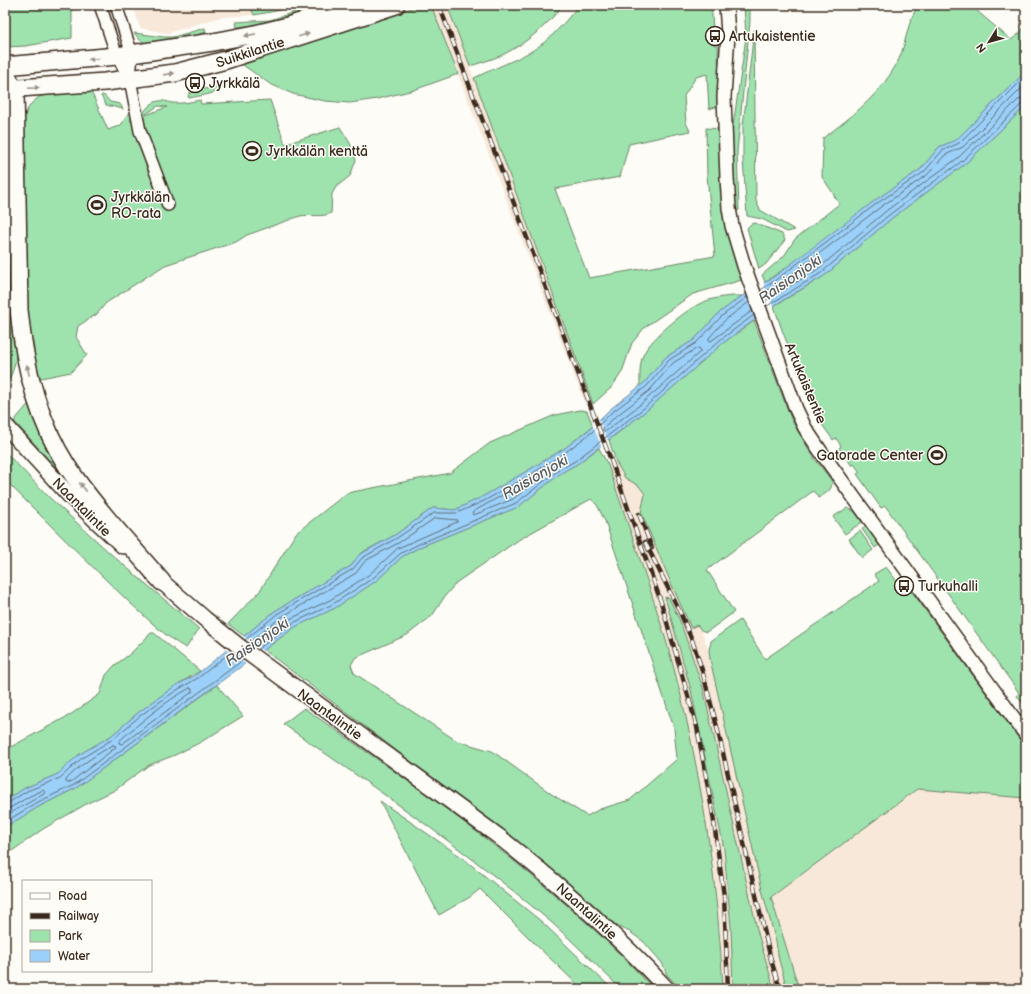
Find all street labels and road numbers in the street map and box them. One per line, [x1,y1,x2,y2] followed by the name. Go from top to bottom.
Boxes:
[214,33,287,72] street label: Suikkilantie
[781,340,830,426] street label: Artukaistentie
[49,474,115,540] street label: Naantalintie
[294,685,366,744] street label: Naantalintie
[553,880,621,943] street label: Naantalintie

